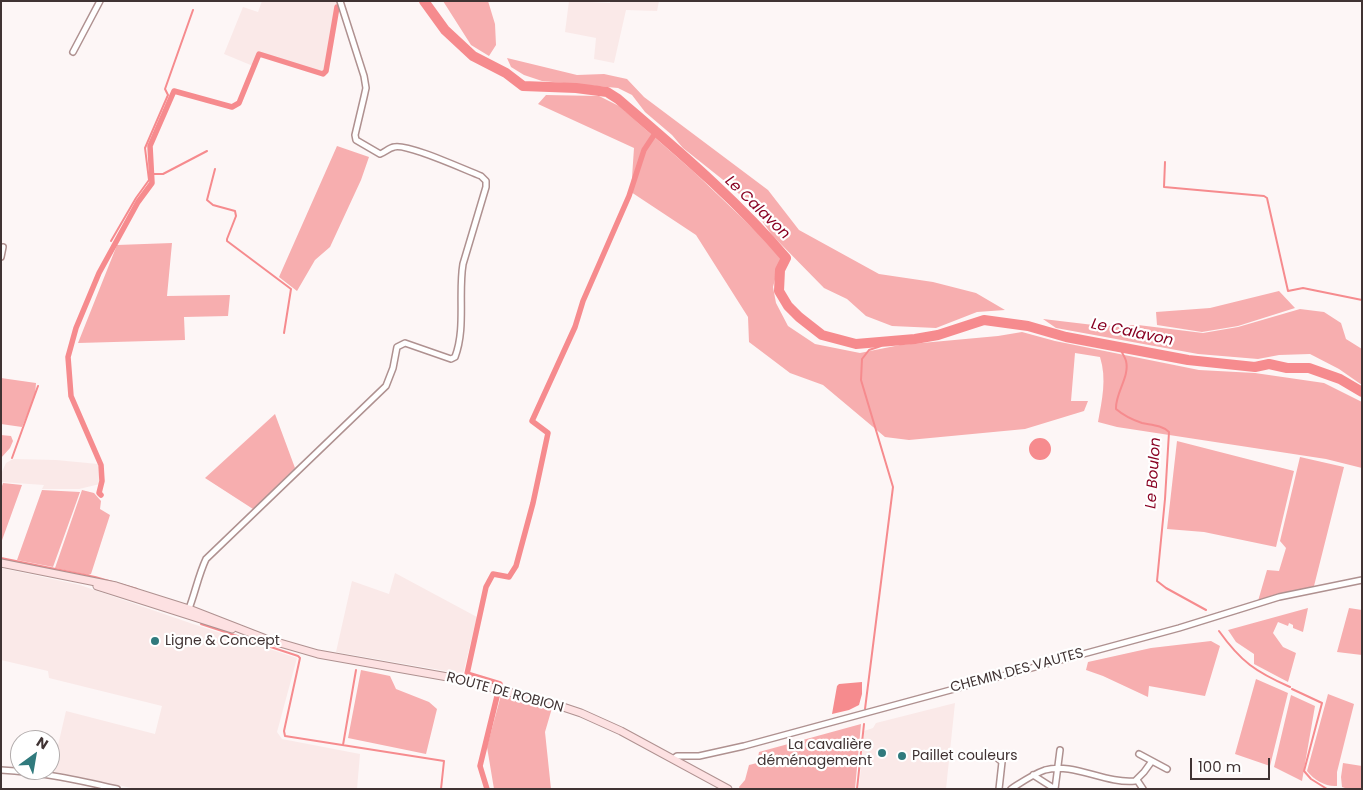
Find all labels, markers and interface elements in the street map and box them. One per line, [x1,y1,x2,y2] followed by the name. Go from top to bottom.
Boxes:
[721,173,793,243] water label: Le Calavon
[1089,316,1175,350] water label: Le Calavon
[1143,437,1165,509] water label: Le Boulon
[165,633,280,649] place label: Ligne & Concept
[149,635,161,647] marker: Ligne & Concept
[949,645,1085,697] street label: CHEMIN DES VAUTES
[445,669,565,717] street label: ROUTE DE ROBION
[10,730,60,780] north arrow
[33,732,52,754] text: N
[757,737,872,770] place label: La cavalière déménagement
[876,747,888,759] marker: La cavalière déménagement
[912,748,1017,764] place label: Paillet couleurs
[1193,748,1273,780] scale bar
[896,750,908,762] marker: Paillet couleurs
[1198,756,1241,777] text: 100 m

